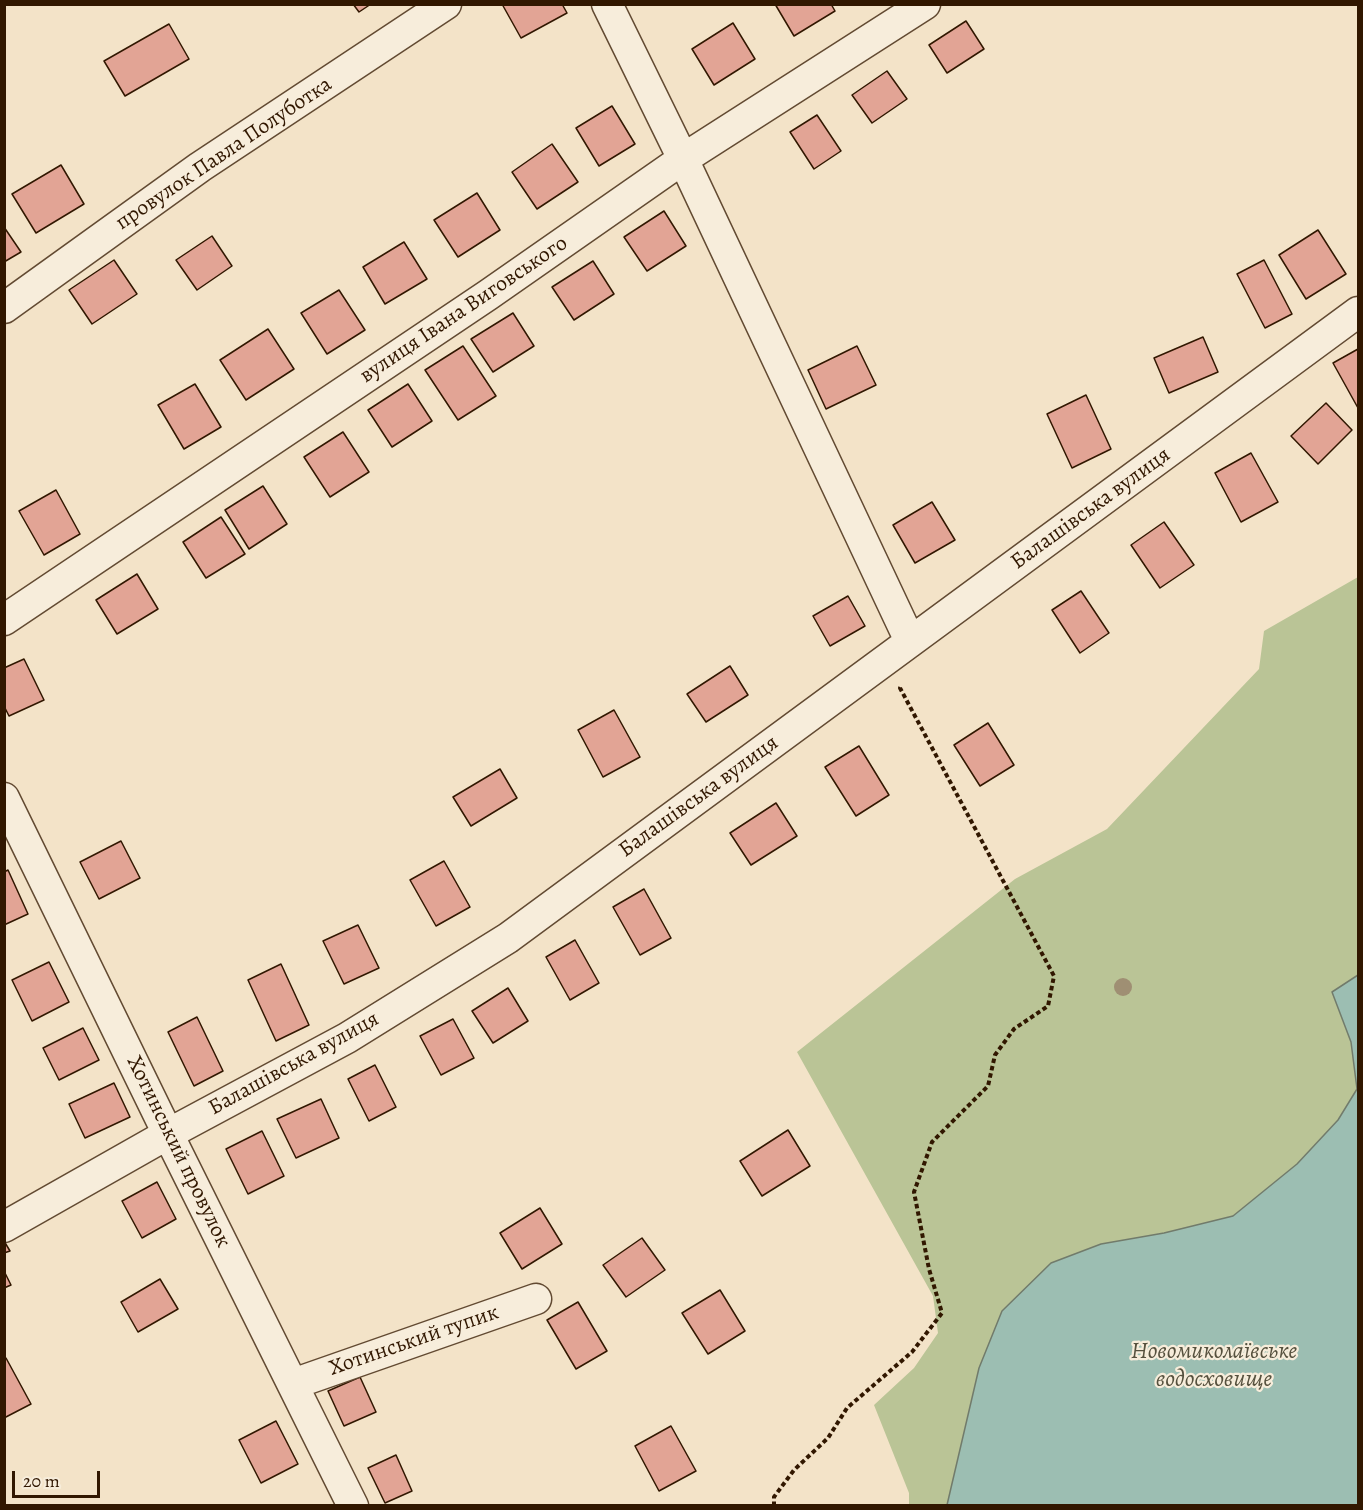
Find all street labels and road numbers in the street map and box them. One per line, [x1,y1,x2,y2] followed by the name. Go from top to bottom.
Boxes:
[111,72,337,236] street label: провулок Павла Полуботка
[355,231,573,389] street label: вулиця Івана Виговського
[1006,442,1176,576] street label: Балашівська вулиця
[614,730,784,864] street label: Балашівська вулиця
[204,1006,384,1122] street label: Балашівська вулиця
[120,1052,236,1252] street label: Хотинський провулок
[326,1300,502,1382] street label: Хотинський тупик

